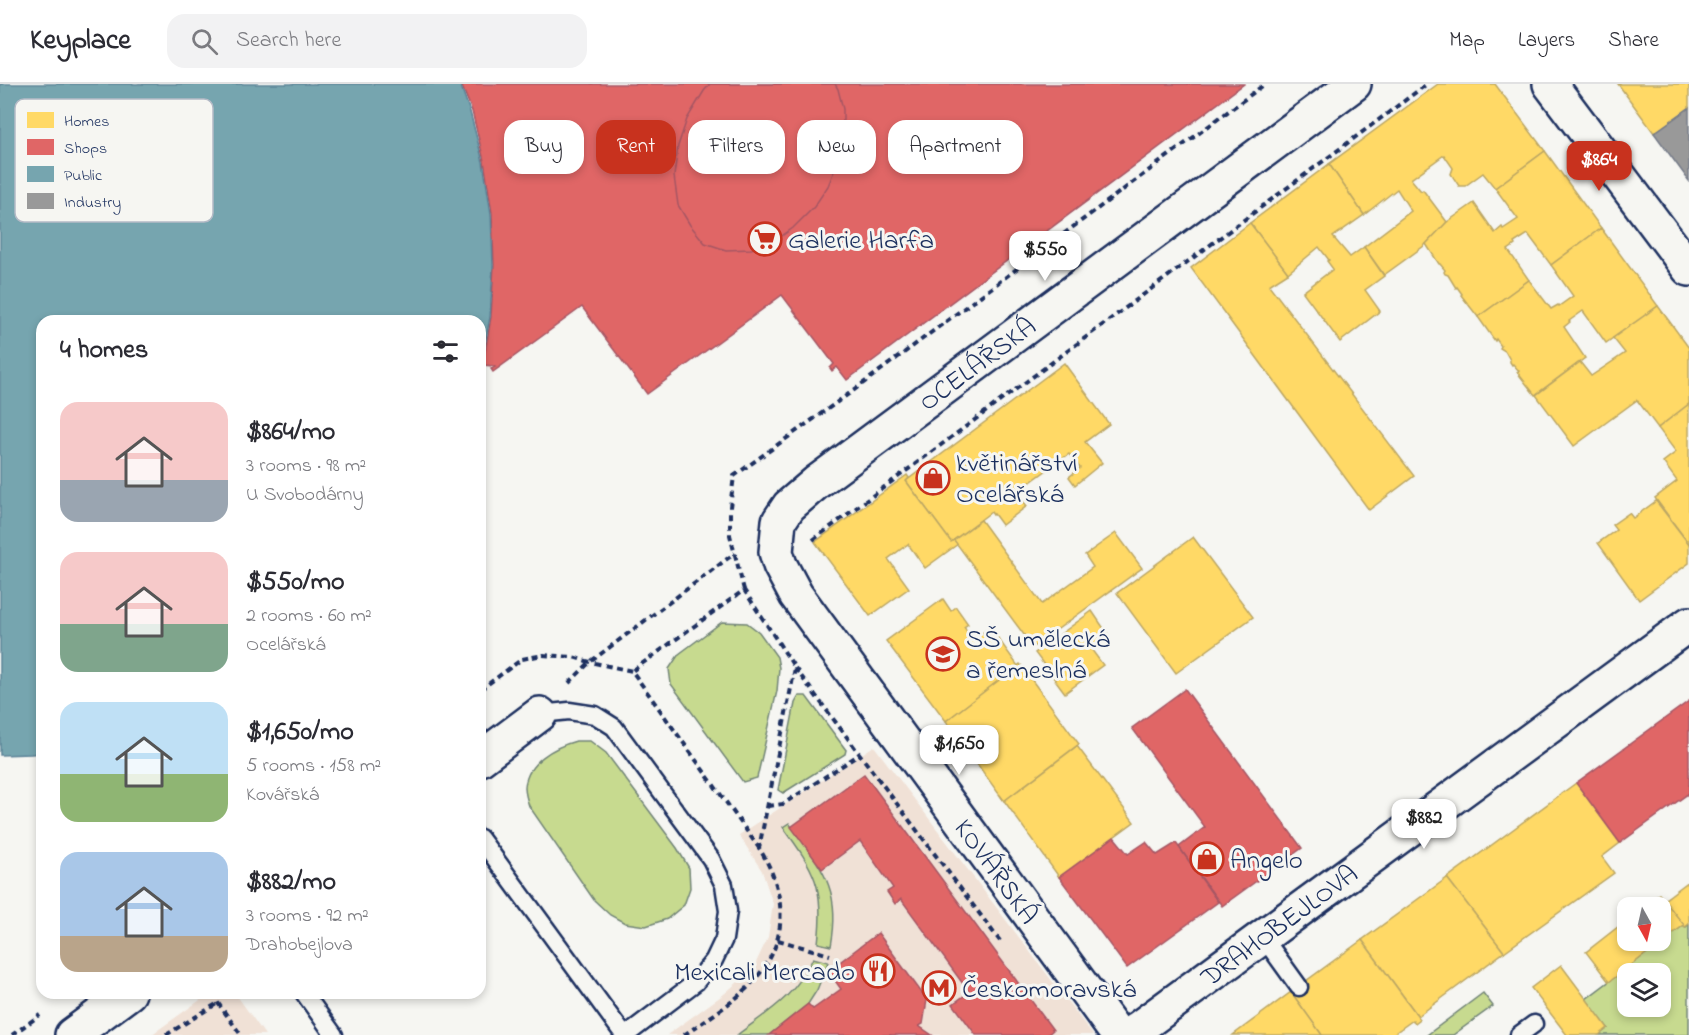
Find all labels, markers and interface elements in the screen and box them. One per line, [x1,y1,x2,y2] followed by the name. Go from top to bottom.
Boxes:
[167,14,587,68] search box
[30,21,131,62] text: Keyplace
[188,25,221,58] icon: search
[236,25,341,57] text: Search here
[1449,26,1485,56] text: Map
[1518,26,1575,56] text: Layers
[1608,26,1659,56] text: Share
[15,99,213,222] legend
[64,110,109,134] text: Homes
[504,120,584,174] chip: Buy
[596,120,676,174] chip: Rent
[688,120,785,174] chip: Filters
[797,120,876,174] chip: New
[888,120,1023,174] chip: Apartment
[64,137,107,161] text: Shops
[1563,141,1635,192] pin: $864
[1581,146,1617,175] text: $864
[64,164,103,188] text: Public
[64,191,121,215] text: Industry
[747,221,783,257] supermarket icon: Galerie Harfa
[788,222,934,261] place label: Galerie Harfa
[1009,231,1081,282] pin: $550
[1023,236,1067,265] text: $550
[912,309,1045,422] street label: OCELÁŘSKÁ
[60,332,148,370] text: 4 homes
[429,335,462,368] icon: filters
[246,414,335,452] text: $864/mo
[108,426,180,498] icon: home
[956,445,1078,515] place label: květinářství Ocelářská
[246,452,366,481] text: 3 rooms · 98 m²
[915,460,951,496] shop icon: květinářství Ocelářská
[246,481,364,510] text: U Svobodárny
[246,564,344,602] text: $550/mo
[108,576,180,648] icon: home
[246,602,372,631] text: 2 rooms · 60 m²
[966,621,1110,691] place label: SŠ umělecká a řemeslná
[246,631,326,660] text: Ocelářská
[925,636,961,672] school or university icon: SŠ umělecká a řemeslná
[246,714,354,752] text: $1,650/mo
[910,725,1008,776] pin: $1,650
[108,726,180,798] icon: home
[934,730,984,759] text: $1,650
[246,752,381,781] text: 5 rooms · 158 m²
[246,781,319,810] text: Kovářská
[1388,799,1460,850] pin: $882
[1405,804,1443,833] text: $882
[943,812,1047,933] street label: KOVÁŘSKÁ
[1189,841,1225,877] shop icon: Angelo
[1230,842,1303,881] place label: Angelo
[1193,856,1367,998] street label: DRAHOBEJLOVA
[246,864,336,902] text: $882/mo
[108,876,180,948] icon: home
[1617,897,1671,951] north arrow
[1617,897,1671,1017] map controls
[246,902,369,931] text: 3 rooms · 92 m²
[246,931,353,960] text: Drahobejlova
[860,953,896,989] restaurant icon: Mexicali Mercado
[674,954,855,993] place label: Mexicali Mercado
[1617,963,1671,1017] button: layers
[921,970,957,1006] metro station icon: Českomoravská
[962,971,1136,1010] place label: Českomoravská

